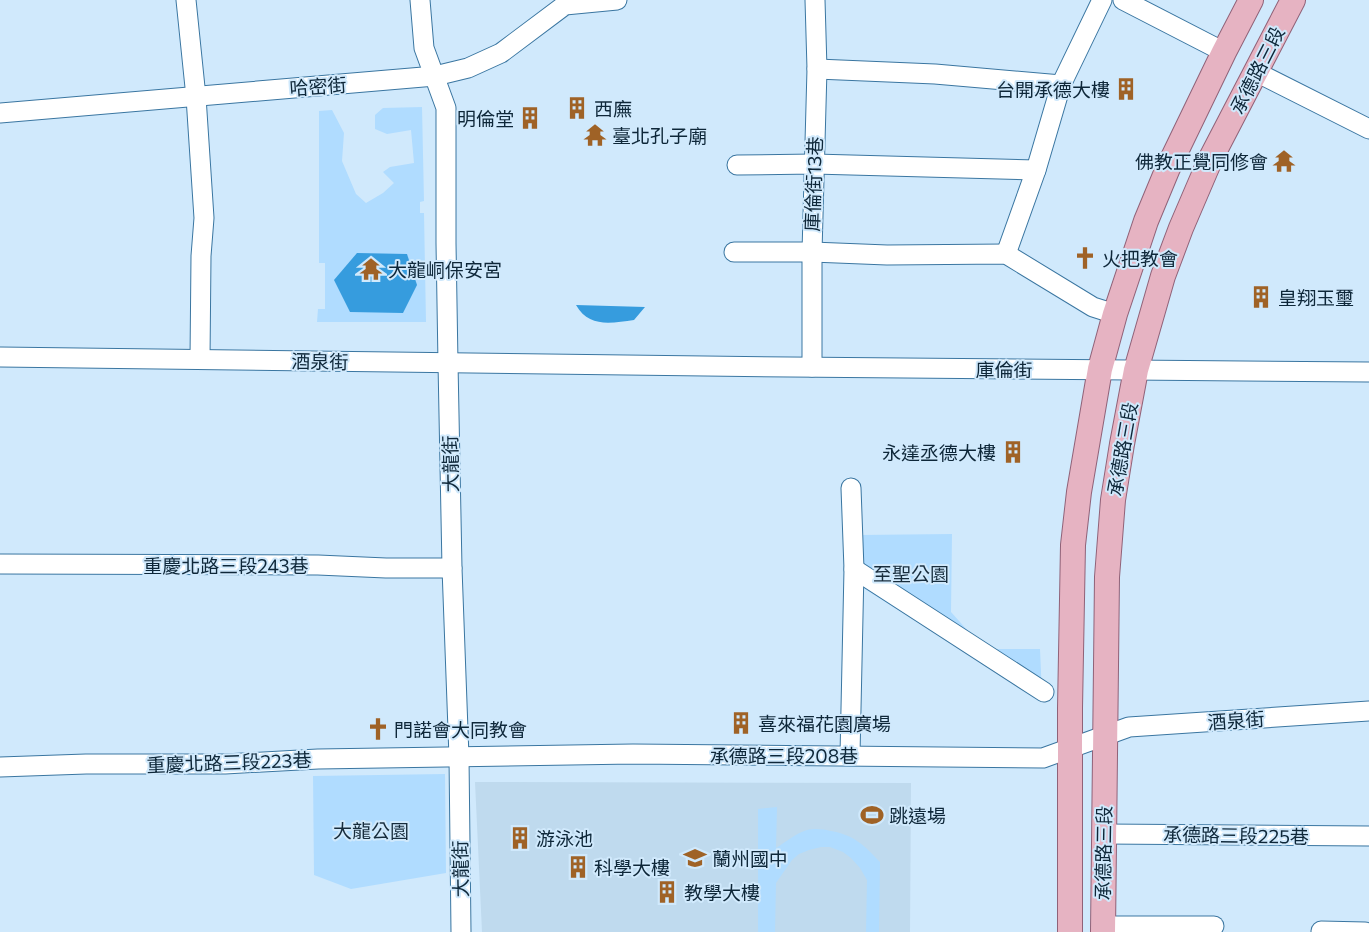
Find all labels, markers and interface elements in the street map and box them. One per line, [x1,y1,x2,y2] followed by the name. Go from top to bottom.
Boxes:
[1225,22,1289,118] street label: 承德路三段
[289,73,347,99] street label: 哈密街
[1113,76,1139,102] building icon: 台開承德大樓
[996,78,1110,101] place label: 台開承德大樓
[564,95,590,121] building icon: 西廡
[594,97,632,120] place label: 西廡
[517,105,543,131] building icon: 明倫堂
[457,107,514,130] place label: 明倫堂
[582,122,608,148] temple icon: 臺北孔子廟
[612,124,707,147] place label: 臺北孔子廟
[800,136,826,232] street label: 庫倫街13巷
[1271,148,1297,174] temple icon: 佛教正覺同修會
[1135,150,1268,173] place label: 佛教正覺同修會
[1072,245,1098,271] church icon: 火把教會
[1102,247,1178,270] place label: 火把教會
[358,256,384,282] temple icon: 大龍峒保安宮
[388,258,502,281] place label: 大龍峒保安宮
[1248,284,1274,310] building icon: 皇翔玉璽
[1278,286,1354,309] place label: 皇翔玉璽
[291,349,349,373] street label: 酒泉街
[975,358,1033,381] street label: 庫倫街
[1102,400,1142,498] street label: 承德路三段
[438,435,462,493] street label: 大龍街
[1000,439,1026,465] building icon: 永達丞德大樓
[882,441,996,464] place label: 永達丞德大樓
[143,554,309,577] street label: 重慶北路三段243巷
[873,562,949,585] park label: 至聖公園
[1207,707,1265,733] street label: 酒泉街
[728,710,754,736] building icon: 喜來福花園廣場
[758,712,891,735] place label: 喜來福花園廣場
[365,716,391,742] church icon: 門諾會大同教會
[394,718,527,741] place label: 門諾會大同教會
[710,744,858,767] street label: 承德路三段208巷
[146,748,312,776] street label: 重慶北路三段223巷
[859,802,885,828] sports icon: 跳遠場
[889,804,946,827] place label: 跳遠場
[1091,805,1115,901] street label: 承德路三段
[333,819,409,842] park label: 大龍公園
[1163,822,1309,848] street label: 承德路三段225巷
[507,825,533,851] building icon: 游泳池
[536,827,593,850] place label: 游泳池
[448,840,472,898] street label: 大龍街
[682,845,708,871] school or university icon: 蘭州國中
[712,847,788,870] place label: 蘭州國中
[565,854,591,880] building icon: 科學大樓
[594,856,670,879] place label: 科學大樓
[654,879,680,905] building icon: 教學大樓
[684,881,760,904] place label: 教學大樓

